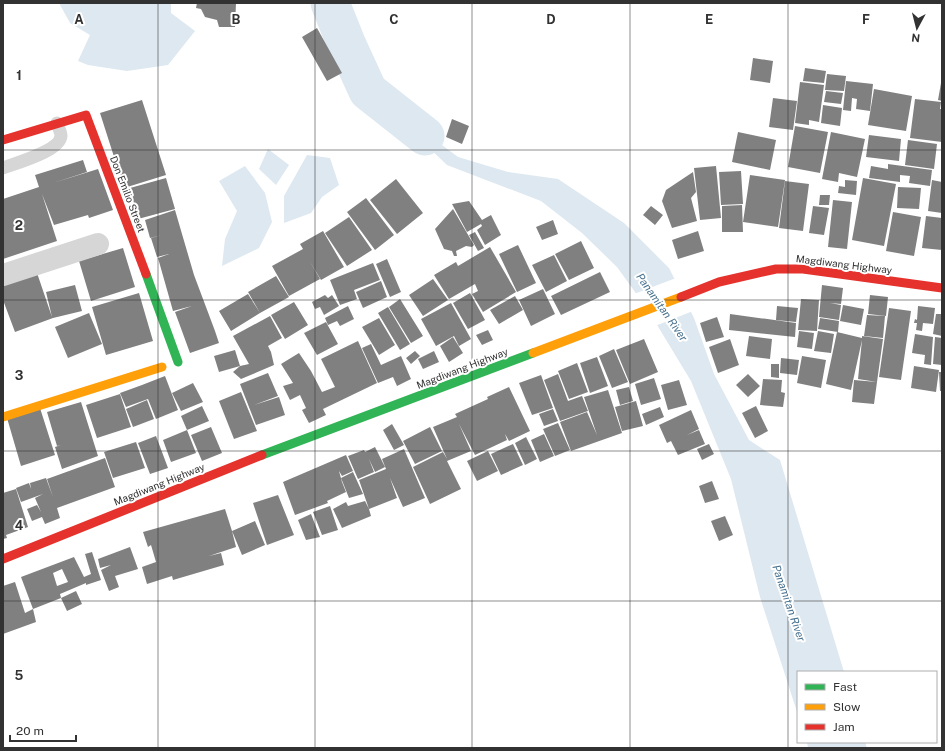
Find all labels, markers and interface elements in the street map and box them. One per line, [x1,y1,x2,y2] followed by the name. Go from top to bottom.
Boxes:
[897,8,937,48] north arrow
[74,12,84,27] text: A
[232,12,241,27] text: B
[389,12,399,27] text: C
[546,12,556,27] text: D
[705,12,713,27] text: E
[862,12,870,27] text: F
[911,31,921,44] text: N
[16,68,22,83] text: 1
[108,154,148,234] street label: Don Emilio Street
[15,218,23,233] text: 2
[795,252,893,276] street label: Magdiwang Highway
[634,271,690,344] water label: Panamitan River
[415,345,510,391] street label: Magdiwang Highway
[15,368,24,383] text: 3
[112,460,207,508] street label: Magdiwang Highway
[15,518,24,533] text: 4
[770,563,808,644] water label: Panamitan River
[15,668,24,683] text: 5
[797,671,937,743] legend
[833,680,858,694] text: Fast
[833,700,861,714] text: Slow
[10,717,76,743] scale bar
[833,720,855,734] text: Jam
[16,724,44,738] text: 20 m

